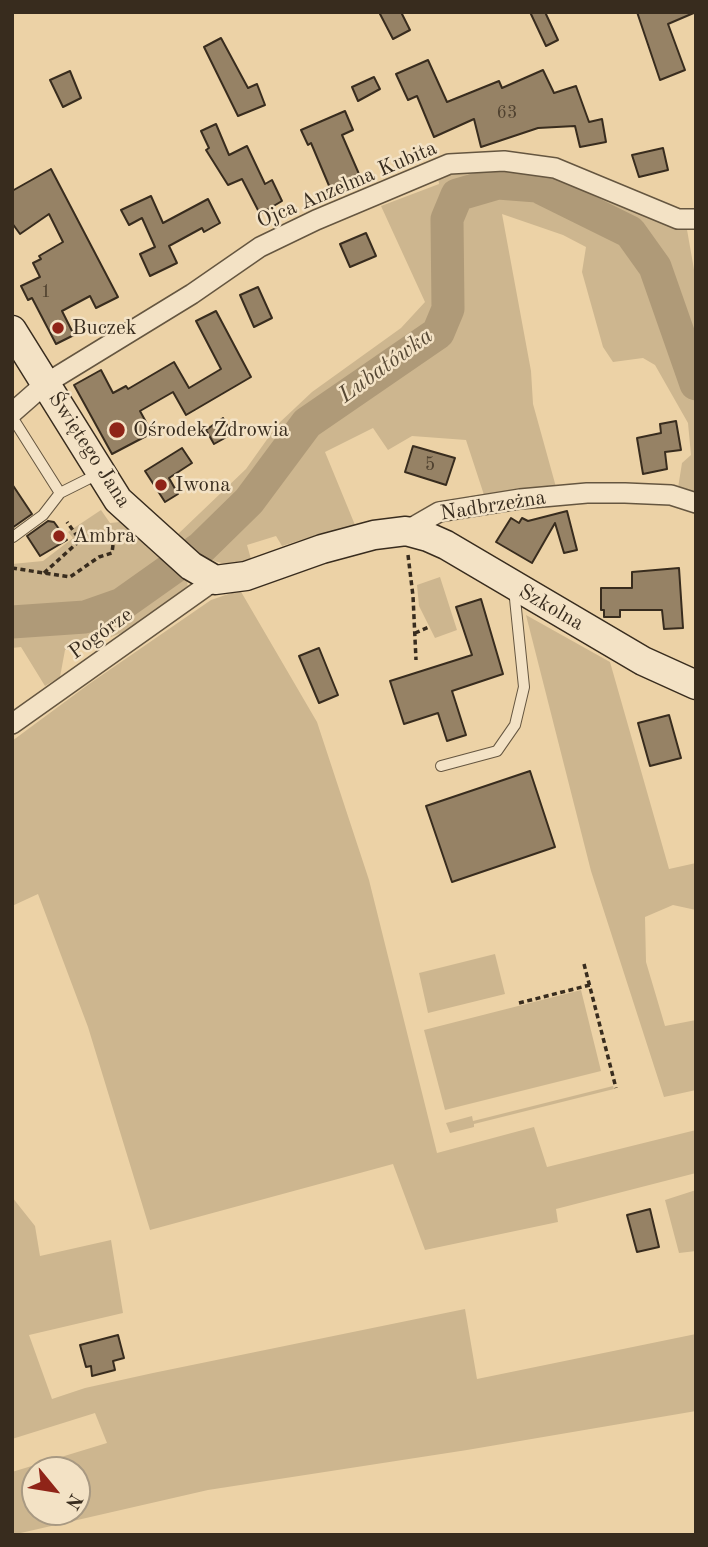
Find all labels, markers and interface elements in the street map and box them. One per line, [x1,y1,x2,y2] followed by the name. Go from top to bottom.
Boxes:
[497,102,517,124] house number: 63
[253,136,441,234] street label: Ojca Anzelma Kubita
[41,281,51,303] house number: 1
[72,315,137,341] place label: Buczek
[50,320,66,336] marker: Buczek
[333,322,439,410] water label: Lubatówka
[42,387,136,513] street label: Świętego Jana
[133,417,289,443] place label: Ośrodek Zdrowia
[107,420,127,440] marker: Ośrodek Zdrowia
[425,454,435,476] house number: 5
[175,472,231,498] place label: Iwona
[153,477,169,493] marker: Iwona
[438,485,548,527] street label: Nadbrzeżna
[73,523,135,549] place label: Ambra
[51,528,67,544] marker: Ambra
[514,579,588,637] street label: Szkolna
[64,602,138,666] street label: Pogórze
[21,1456,91,1526] north arrow
[61,1490,85,1512] text: N

